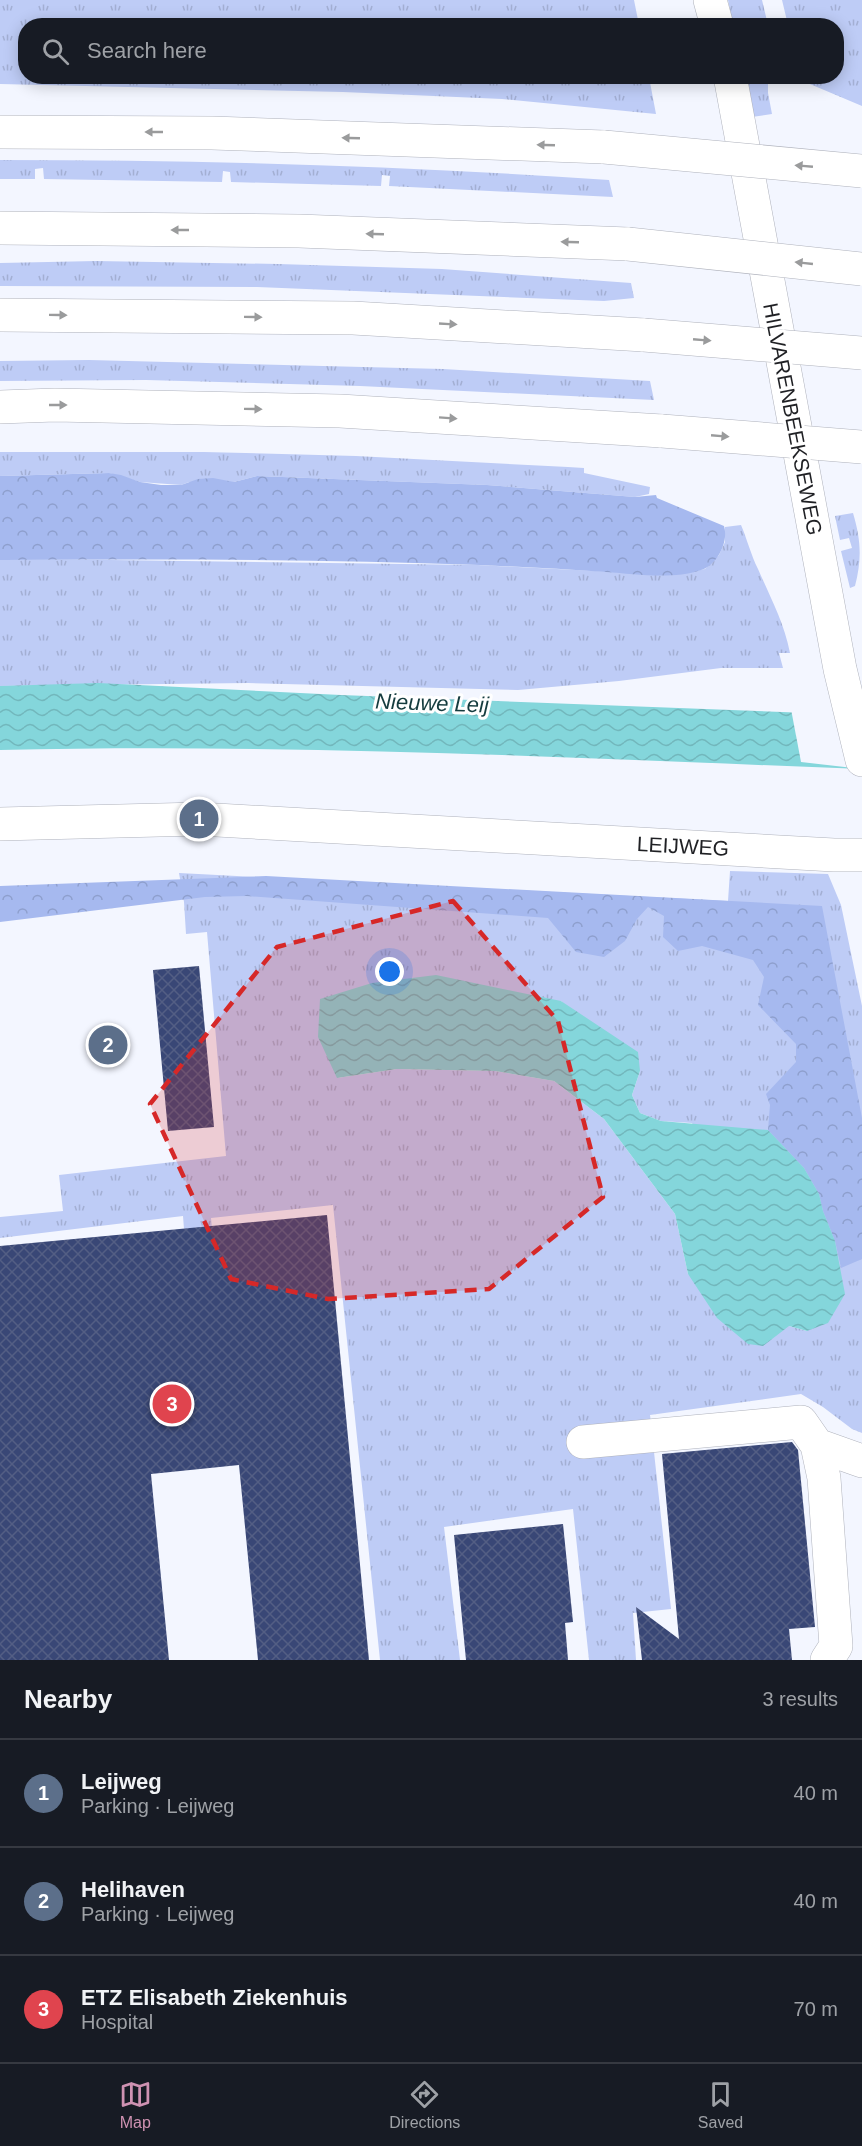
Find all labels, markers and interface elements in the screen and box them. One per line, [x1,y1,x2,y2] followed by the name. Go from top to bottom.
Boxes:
[18,18,844,84] search box
[39,35,72,68] icon: search
[87,38,207,63] text: Search here
[144,127,163,137] one-way arrow
[341,133,360,142] one-way arrow
[536,140,555,150] one-way arrow
[794,161,813,171] one-way arrow
[170,225,189,235] one-way arrow
[365,229,384,238] one-way arrow
[560,237,579,246] one-way arrow
[794,258,813,268] one-way arrow
[759,301,827,537] street label: HILVARENBEEKSEWEG
[49,310,68,320] one-way arrow
[244,312,263,322] one-way arrow
[439,319,458,328] one-way arrow
[692,335,711,345] one-way arrow
[49,400,68,410] one-way arrow
[244,404,263,414] one-way arrow
[439,413,458,422] one-way arrow
[711,431,730,441] one-way arrow
[375,689,490,718] water label: Nieuwe Leij
[180,796,218,842] pin: 1
[636,832,730,860] street label: LEIJWEG
[375,957,404,986] your location
[88,1022,128,1068] pin: 2
[152,1382,192,1426] pin: 3
[24,1684,112,1714] text: Nearby
[762,1688,838,1710] text: 3 results
[81,1769,162,1794] text: Leijweg
[38,1782,49,1804] text: 1
[794,1782,838,1804] text: 40 m
[81,1795,234,1817] text: Parking · Leijweg
[81,1877,185,1902] text: Helihaven
[38,1890,49,1912] text: 2
[794,1890,838,1912] text: 40 m
[81,1903,234,1925] text: Parking · Leijweg
[81,1985,348,2010] text: ETZ Elisabeth Ziekenhuis
[38,1998,49,2020] text: 3
[794,1998,838,2020] text: 70 m
[81,2011,153,2033] text: Hospital
[119,2078,152,2132] tab: Map
[389,2078,460,2132] tab: Directions
[698,2078,743,2132] tab: Saved

